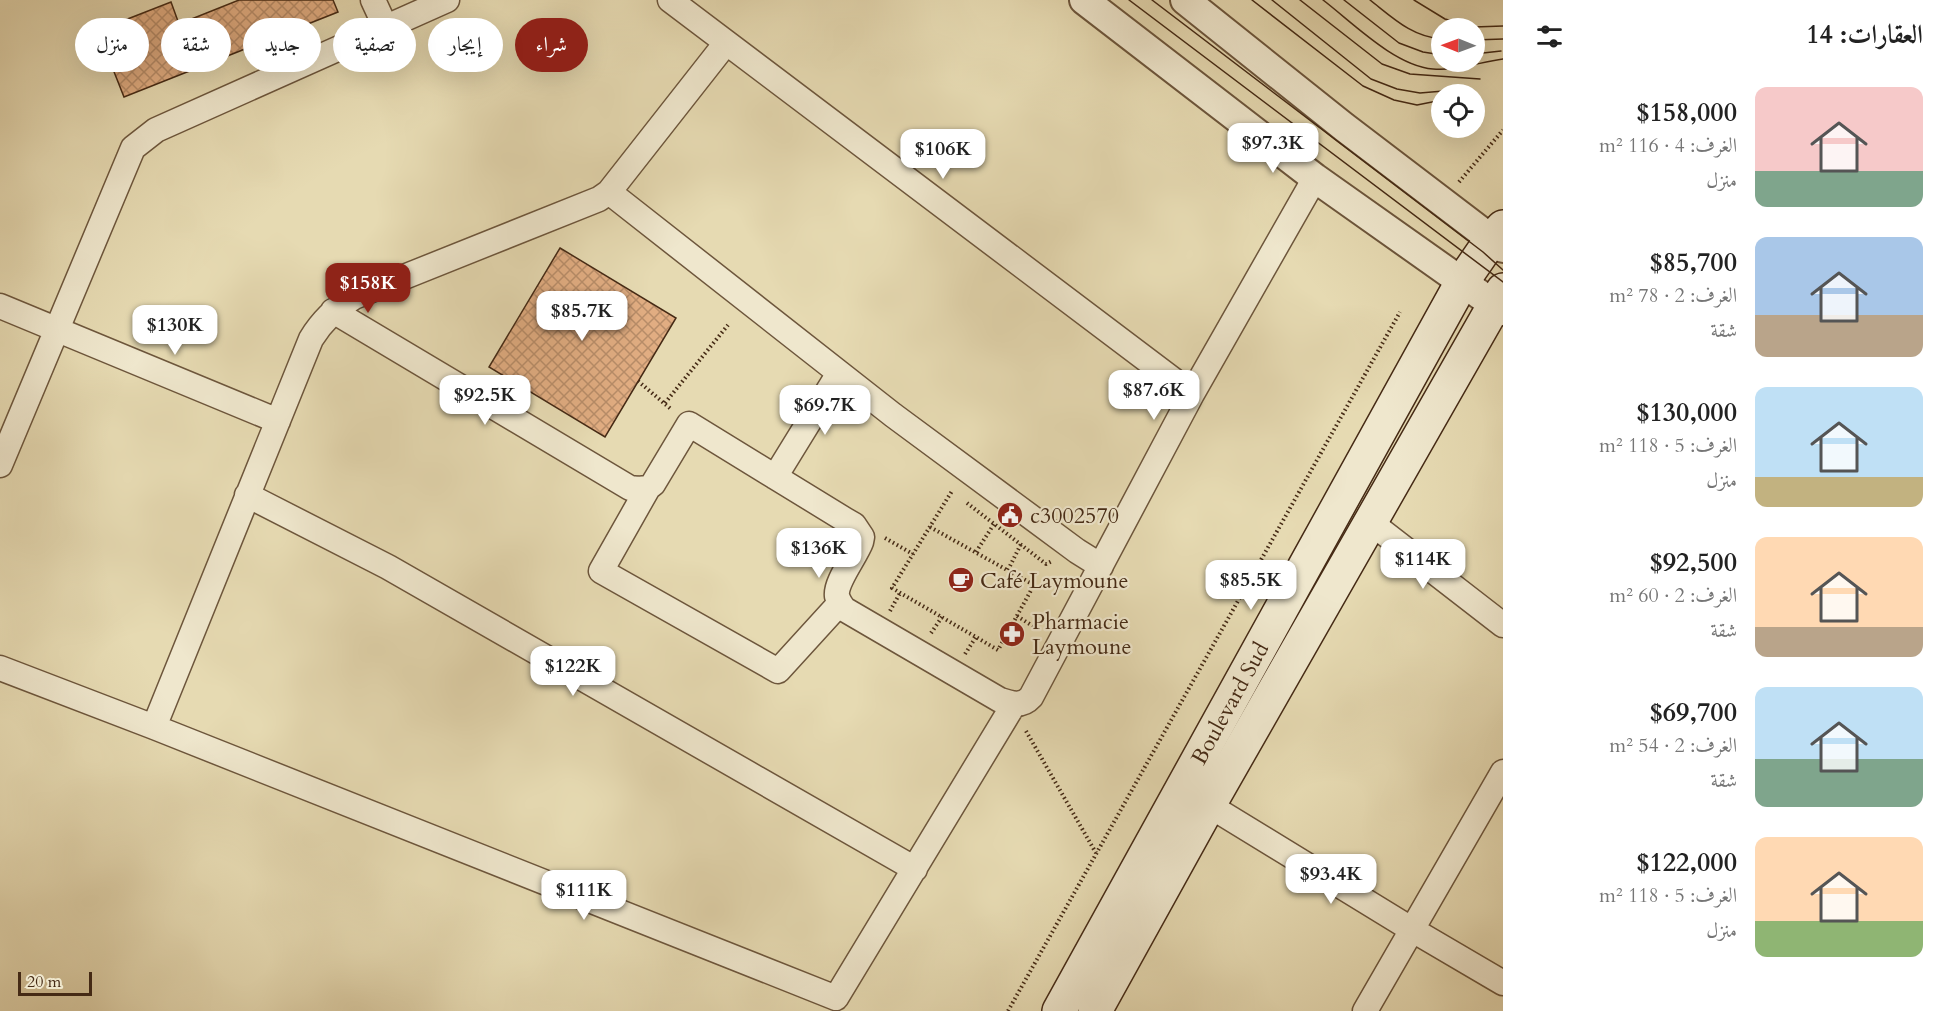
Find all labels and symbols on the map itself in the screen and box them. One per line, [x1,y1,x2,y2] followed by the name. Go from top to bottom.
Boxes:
[1431,18,1485,72] north arrow
[1224,123,1322,174] pin: $97.3K
[901,129,985,180] pin: $106K
[326,263,410,314] pin: $158K
[533,291,631,342] pin: $85.7K
[133,305,217,356] pin: $130K
[1105,370,1203,421] pin: $87.6K
[436,375,534,426] pin: $92.5K
[776,385,874,436] pin: $69.7K
[995,500,1025,530] public building icon: c3002570
[1030,501,1119,531] place label: c3002570
[777,528,861,579] pin: $136K
[1381,539,1465,590] pin: $114K
[1202,560,1300,611] pin: $85.5K
[946,565,976,595] cafe icon: Café Laymoune
[980,566,1128,596] place label: Café Laymoune
[1032,607,1132,662] place label: Pharmacie Laymoune
[997,619,1027,649] pharmacy icon: Pharmacie Laymoune
[1184,637,1276,770] street label: Boulevard Sud
[531,646,615,697] pin: $122K
[1282,854,1380,905] pin: $93.4K
[542,870,626,921] pin: $111K
[18,969,92,996] scale bar

